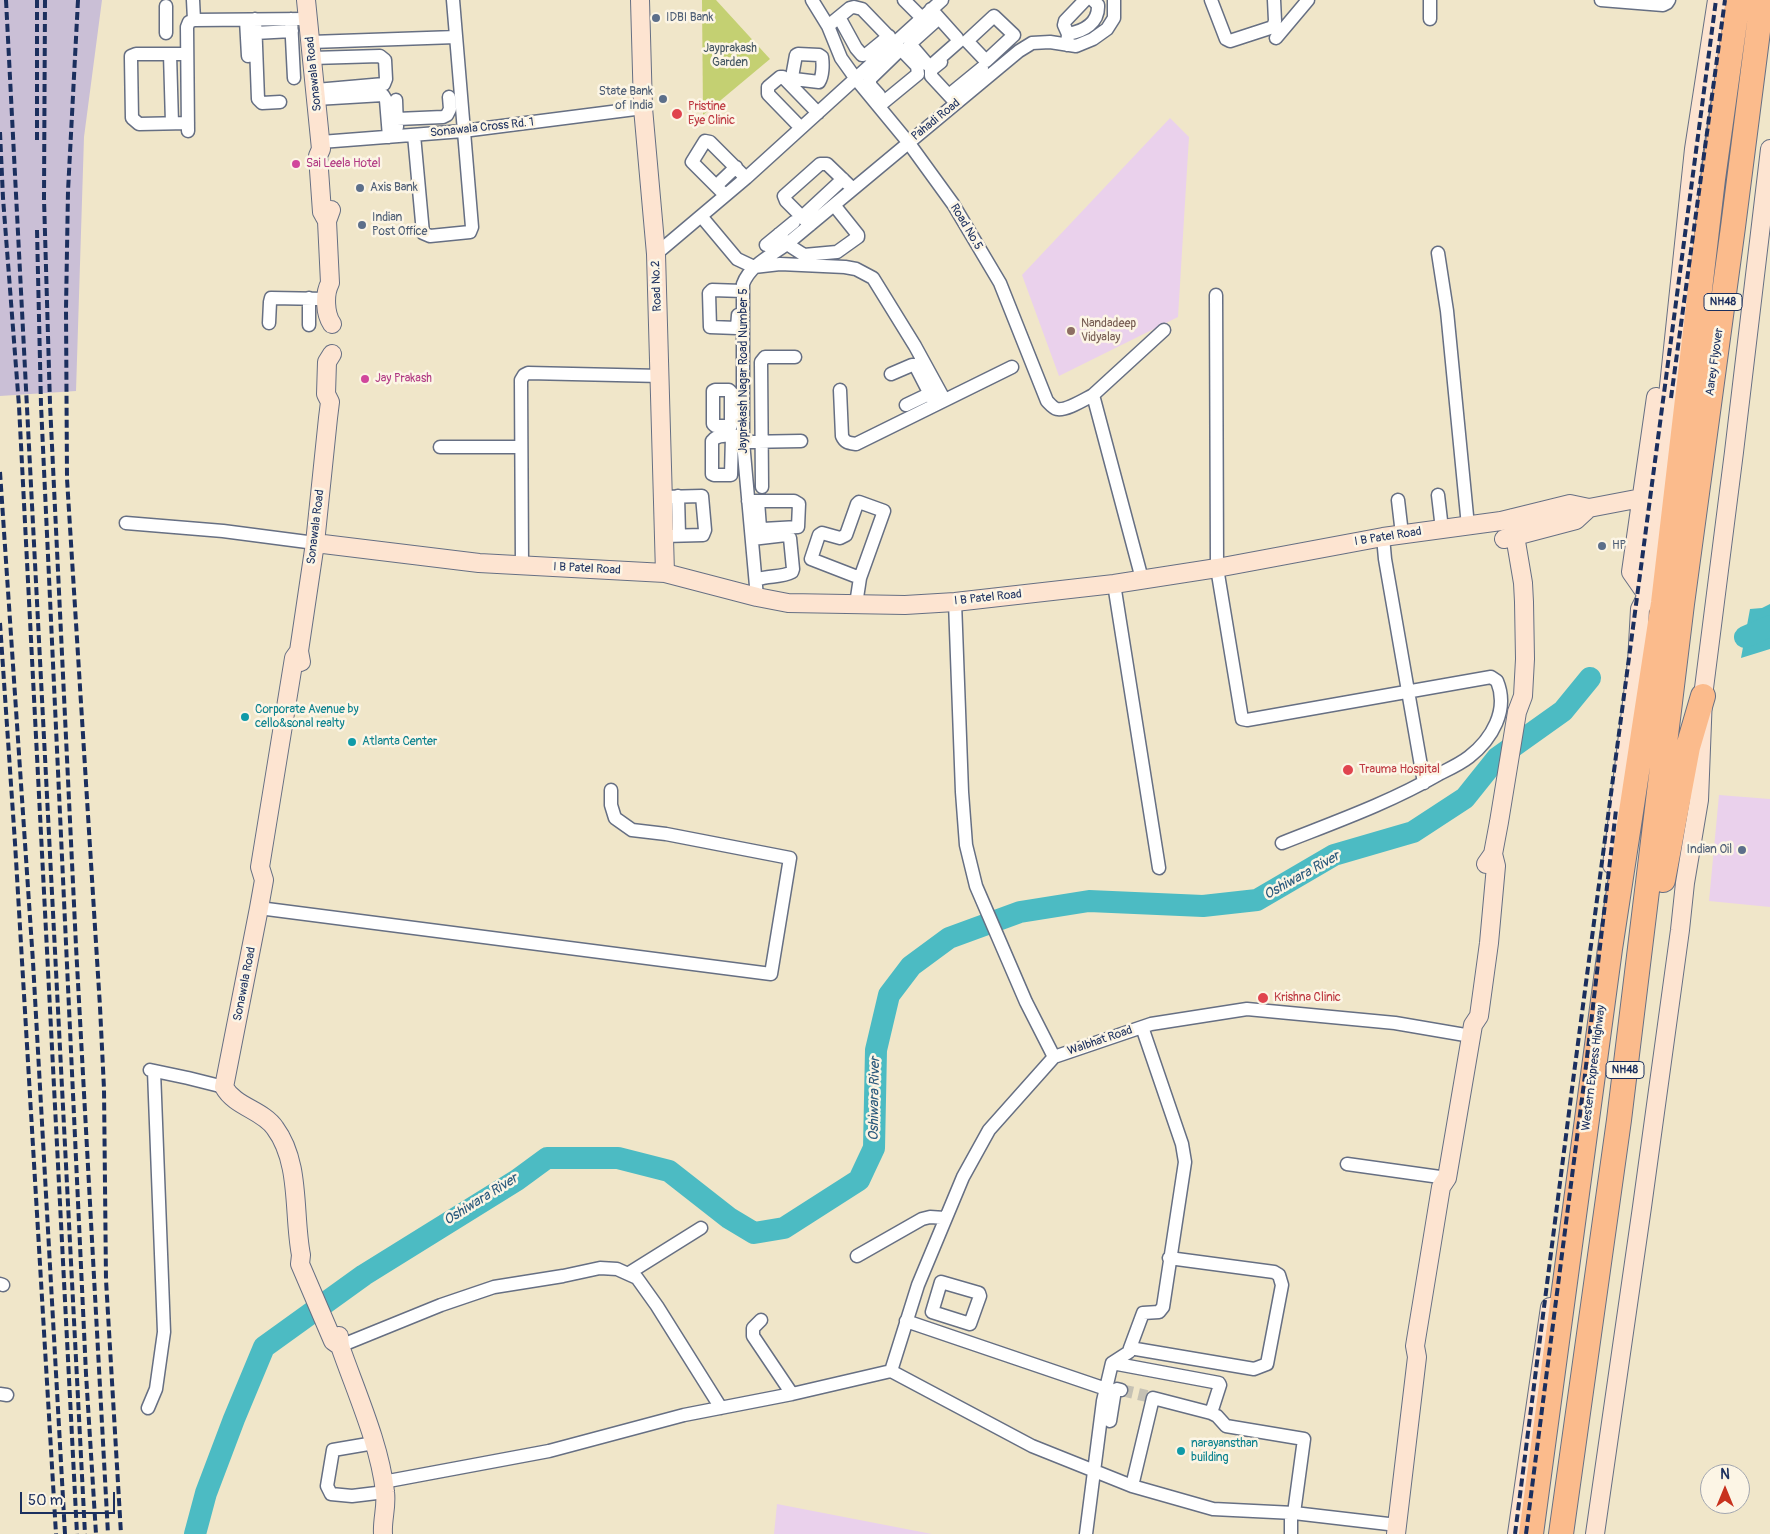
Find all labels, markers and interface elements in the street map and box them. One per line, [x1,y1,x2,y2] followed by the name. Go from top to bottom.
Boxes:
[666,11,713,25] place label: IDBI Bank
[650,12,662,24] marker: IDBI Bank
[303,36,325,112] street label: Sonawala Road
[703,42,757,70] park label: Jayprakash Garden
[599,85,653,113] place label: State Bank of India
[657,93,669,105] marker: State Bank of India
[909,96,963,144] street label: Pahadi Road
[688,100,735,128] place label: Pristine Eye Clinic
[670,107,684,121] marker: Pristine Eye Clinic
[429,115,535,141] street label: Sonawala Cross Rd. 1
[306,157,381,171] place label: Sai Leela Hotel
[290,158,302,170] marker: Sai Leela Hotel
[370,181,418,195] place label: Axis Bank
[354,182,366,194] marker: Axis Bank
[947,201,985,253] street label: Road No.5
[372,211,427,239] place label: Indian Post Office
[356,219,368,231] marker: Indian Post Office
[649,260,665,312] street label: Road No.2
[737,288,751,454] street label: Jayprakash Nagar Road Number 5
[1704,294,1742,310] road number: NH48
[1081,317,1136,345] place label: Nandadeep Vidyalay
[1065,325,1077,337] marker: Nandadeep Vidyalay
[1703,327,1727,397] street label: Aarey Flyover
[375,372,432,386] place label: Jay Prakash
[359,373,371,385] marker: Jay Prakash
[304,489,328,565] street label: Sonawala Road
[1353,525,1423,549] street label: I B Patel Road
[1612,539,1626,553] place label: HP
[1596,540,1608,552] marker: HP
[553,560,621,578] street label: I B Patel Road
[954,587,1022,609] street label: I B Patel Road
[255,703,359,731] place label: Corporate Avenue by cello&sonal realty
[239,711,251,723] marker: Corporate Avenue by cello&sonal realty
[362,735,437,749] place label: Atlanta Center
[346,736,358,748] marker: Atlanta Center
[1341,763,1355,777] marker: Trauma Hospital
[1359,763,1440,777] place label: Trauma Hospital
[1687,843,1732,857] place label: Indian Oil
[1736,844,1748,856] marker: Indian Oil
[1261,848,1343,904] water label: Oshiwara River
[231,946,259,1022] street label: Sonawala Road
[1256,991,1270,1005] marker: Krishna Clinic
[1274,991,1341,1005] place label: Krishna Clinic
[1579,1004,1609,1132] street label: Western Express Highway
[1066,1023,1134,1059] street label: Walbhat Road
[866,1057,884,1141] water label: Oshiwara River
[1606,1062,1644,1078] road number: NH48
[441,1171,521,1229] water label: Oshiwara River
[1191,1437,1258,1465] place label: narayansthan building
[1175,1445,1187,1457] marker: narayansthan building
[1700,1464,1750,1514] north arrow
[1720,1466,1730,1483] text: N
[22,1482,118,1514] scale bar
[28,1491,63,1510] text: 50 m

